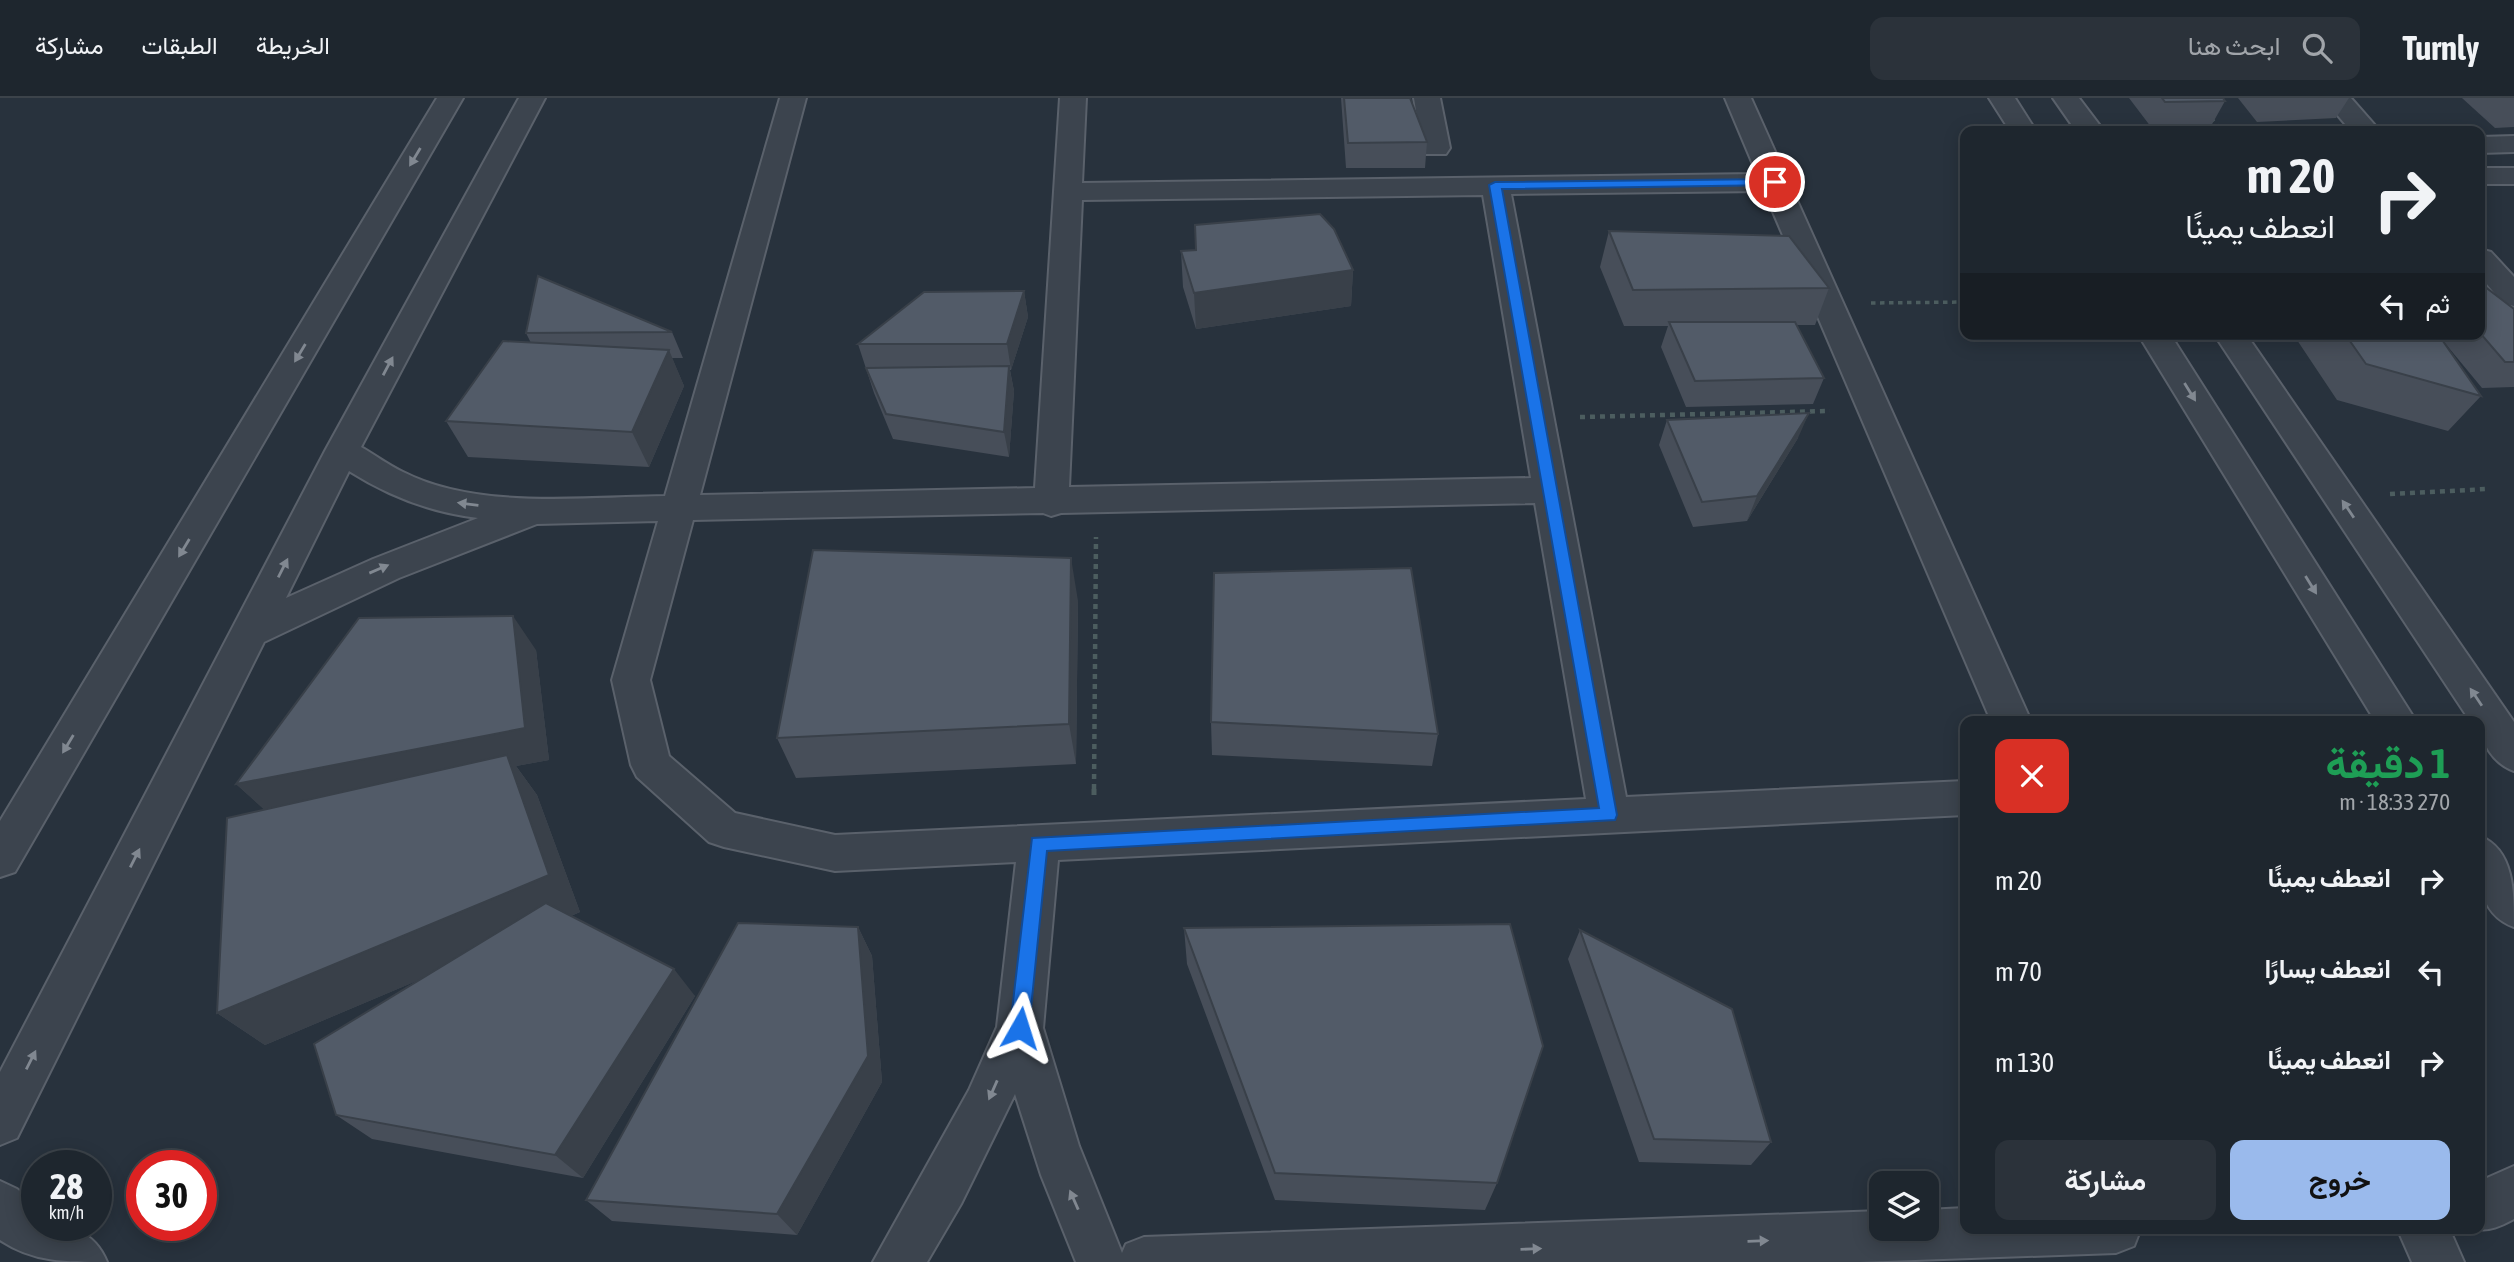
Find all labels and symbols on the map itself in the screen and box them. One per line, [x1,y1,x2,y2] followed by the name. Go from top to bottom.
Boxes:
[409,147,422,166] one-way arrow
[1745,152,1805,212] pin
[293,343,306,362] one-way arrow
[382,356,394,376] one-way arrow
[2184,383,2197,402] one-way arrow
[457,498,479,509] one-way arrow
[2341,500,2355,518] one-way arrow
[178,539,190,558] one-way arrow
[278,558,289,578] one-way arrow
[369,563,389,575] one-way arrow
[2304,575,2317,595] one-way arrow
[2469,688,2483,706] one-way arrow
[62,735,74,754] one-way arrow
[130,848,141,868] one-way arrow
[983,991,1057,1065] position arrow
[25,1050,37,1070] one-way arrow
[987,1080,999,1100] one-way arrow
[126,1150,217,1241] speed limit sign: 30
[1068,1189,1079,1210] one-way arrow
[1747,1235,1769,1246] one-way arrow
[1520,1243,1542,1254] one-way arrow

